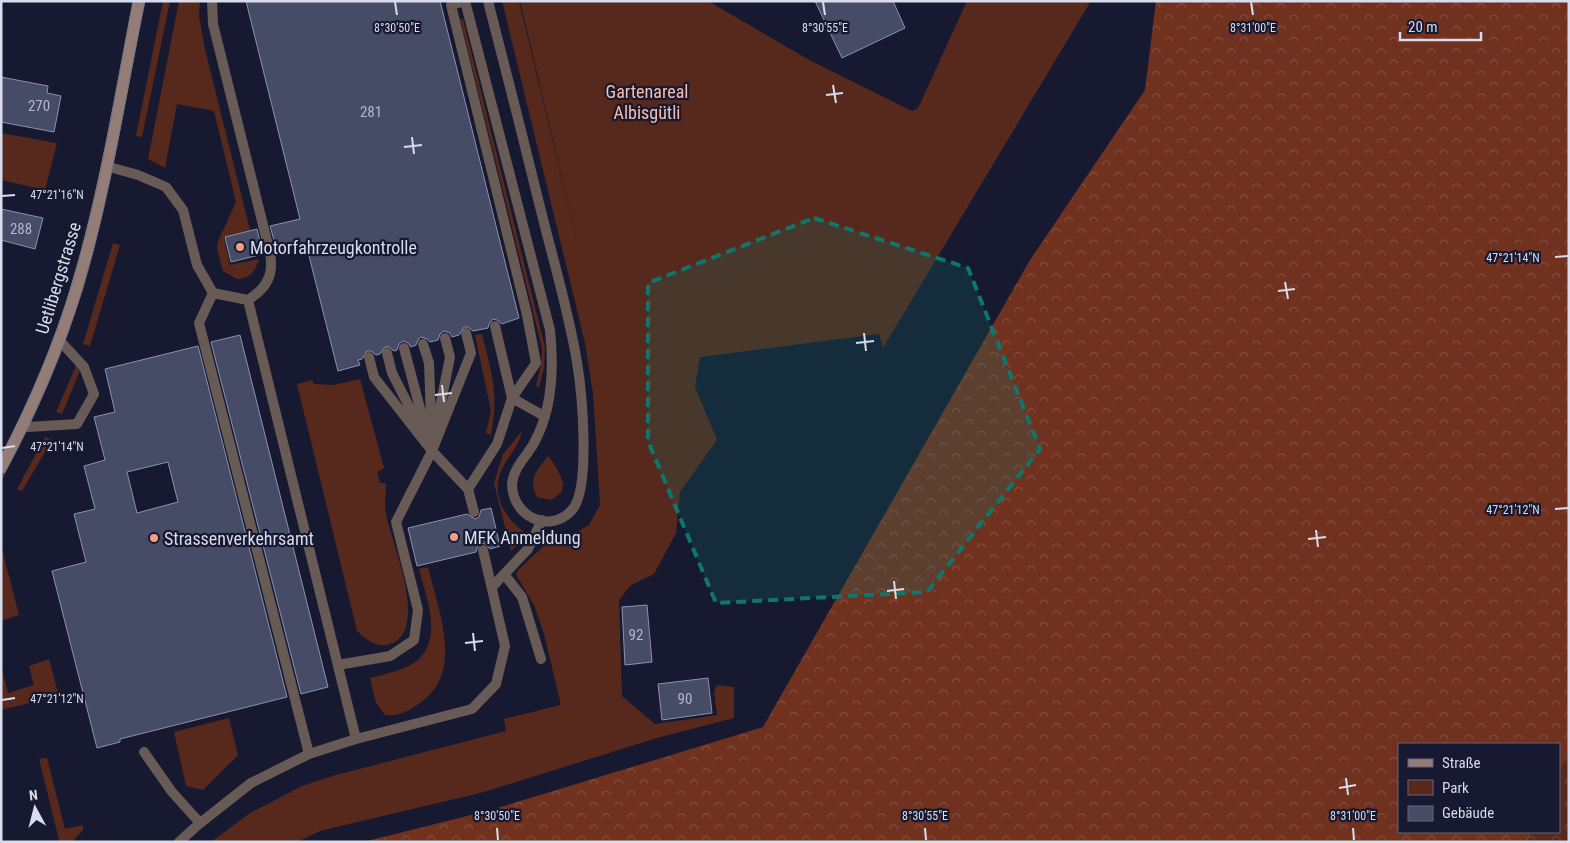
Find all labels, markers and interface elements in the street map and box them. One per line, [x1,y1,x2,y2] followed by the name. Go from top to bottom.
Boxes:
[1400,10,1481,42] scale bar
[1408,18,1438,36] text: 20 m
[374,21,420,35] text: 8°30'50"E
[802,21,848,35] text: 8°30'55"E
[1230,21,1276,35] text: 8°31'00"E
[606,81,688,123] park label: Gartenareal Albisgütli
[28,97,50,115] house number: 270
[360,103,382,121] house number: 281
[30,188,84,202] text: 47°21'16"N
[10,220,32,238] house number: 288
[31,220,85,336] street label: Uetlibergstrasse
[250,237,417,258] place label: Motorfahrzeugkontrolle
[234,241,246,253] marker: Motorfahrzeugkontrolle
[1486,251,1540,265] text: 47°21'14"N
[30,440,84,454] text: 47°21'14"N
[1486,503,1540,517] text: 47°21'12"N
[464,527,581,548] place label: MFK Anmeldung
[164,528,314,549] place label: Strassenverkehrsamt
[448,531,460,543] marker: MFK Anmeldung
[148,532,160,544] marker: Strassenverkehrsamt
[629,626,643,644] house number: 92
[678,690,692,708] house number: 90
[30,692,84,706] text: 47°21'12"N
[1398,743,1560,833] legend
[1442,754,1481,772] text: Straße
[1442,779,1469,797] text: Park
[10,783,60,833] north arrow
[28,787,39,804] text: N
[1442,804,1494,822] text: Gebäude
[474,809,520,823] text: 8°30'50"E
[902,809,948,823] text: 8°30'55"E
[1330,809,1376,823] text: 8°31'00"E

